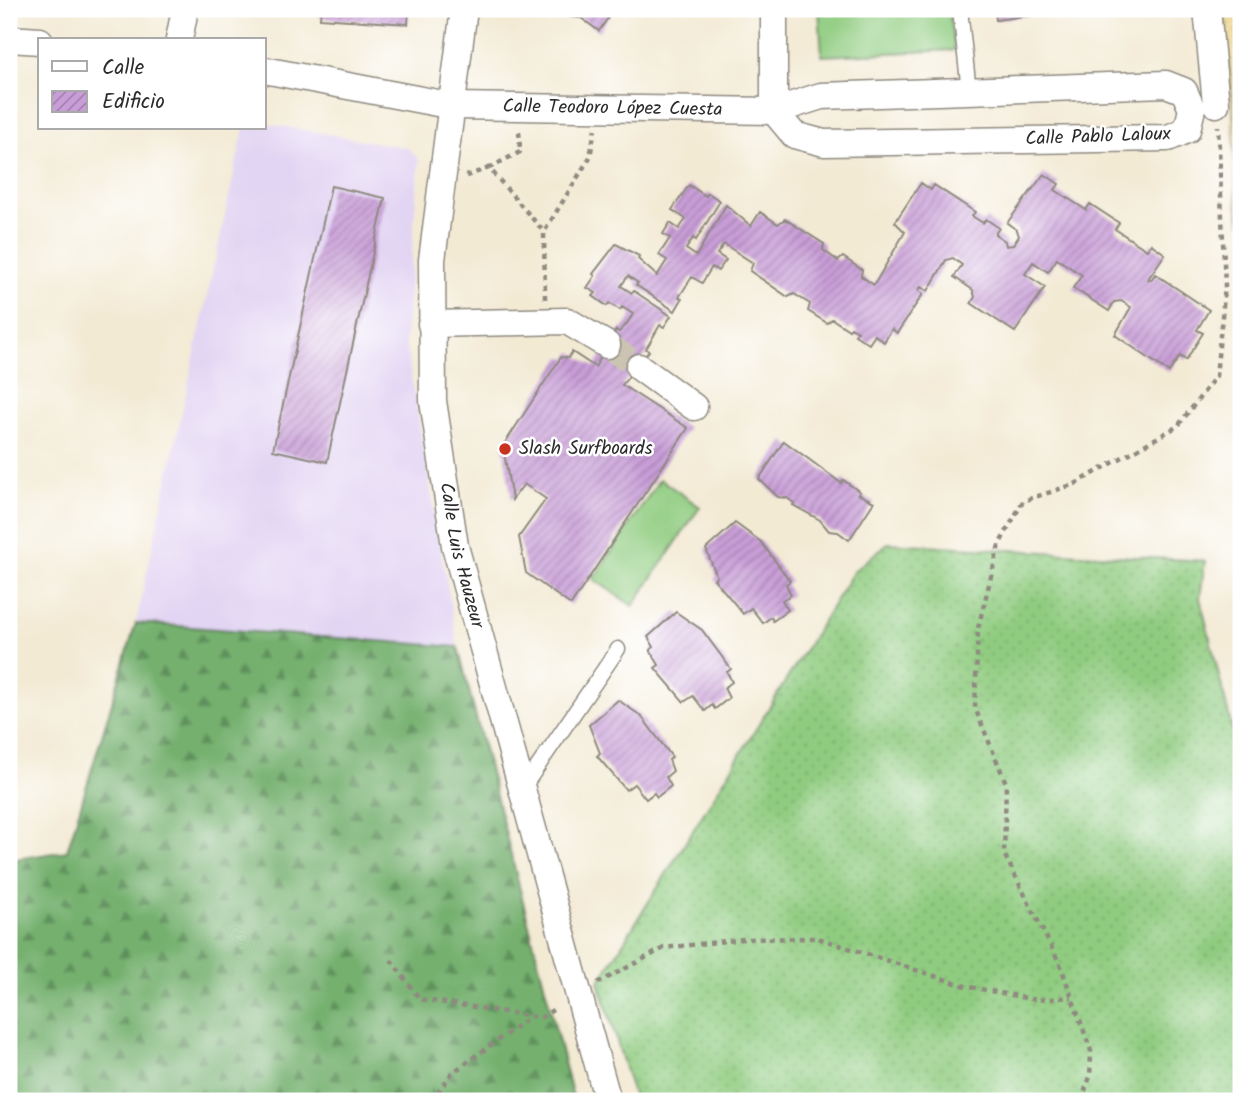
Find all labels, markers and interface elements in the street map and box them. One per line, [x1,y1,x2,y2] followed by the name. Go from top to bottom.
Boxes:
[38,38,266,130] legend
[102,52,145,85] text: Calle
[102,86,165,119] text: Edificio
[502,92,723,125] street label: Calle Teodoro López Cuesta
[1025,119,1172,155] street label: Calle Pablo Laloux
[519,434,653,464] place label: Slash Surfboards
[497,441,513,457] marker: Slash Surfboards
[431,480,492,633] street label: Calle Luis Hauzeur

